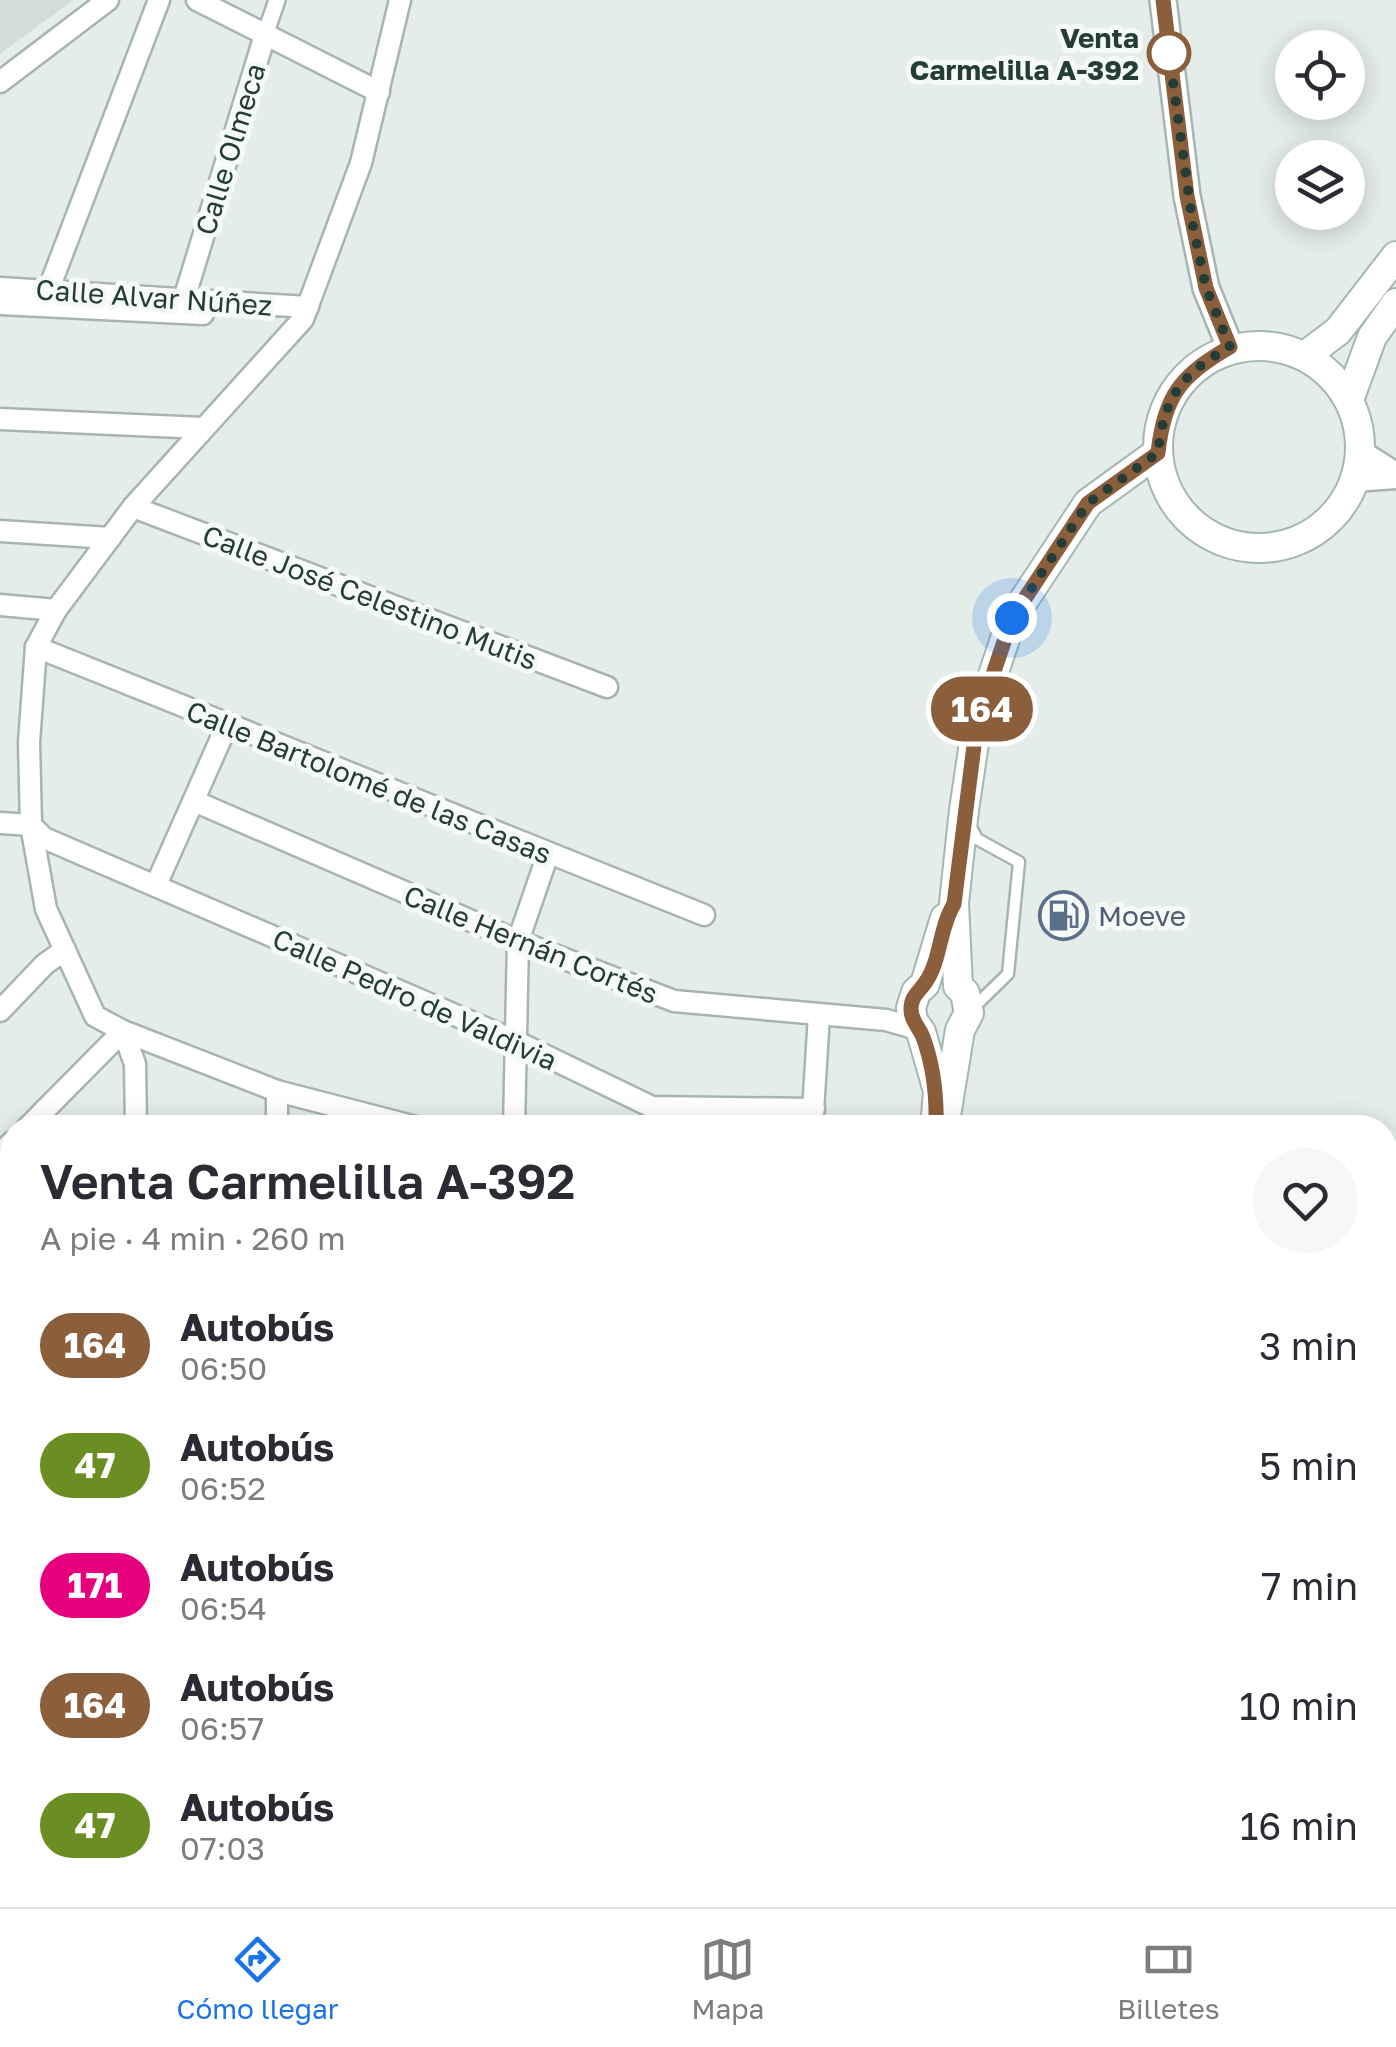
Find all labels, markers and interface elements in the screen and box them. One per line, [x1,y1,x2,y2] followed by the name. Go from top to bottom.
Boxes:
[909,21,1139,86] place label: Venta Carmelilla A-392
[1275,30,1365,230] map controls
[1275,30,1365,120] button: locate
[1148,32,1190,74] marker: Venta Carmelilla A-392
[188,59,272,239] street label: Calle Olmeca
[1275,140,1365,230] button: layers
[35,272,273,322] street label: Calle Alvar Núñez
[198,518,542,676] street label: Calle José Celestino Mutis
[987,593,1037,643] your location
[924,676,1040,742] line badge: 164
[951,688,1013,730] text: 164
[182,694,556,870] street label: Calle Bartolomé de las Casas
[399,878,663,1010] street label: Calle Hernán Cortés
[1037,889,1089,941] fuel station icon: Moeve
[1098,899,1186,932] place label: Moeve
[268,921,562,1077] street label: Calle Pedro de Valdivia
[1253,1148,1358,1253] button: heart
[40,1152,575,1210] text: Venta Carmelilla A-392
[40,1219,346,1257] text: A pie · 4 min · 260 m
[180,1304,334,1349] text: Autobús
[1259,1323,1358,1368] text: 3 min
[64,1324,126,1366] text: 164
[180,1349,267,1387] text: 06:50
[180,1424,334,1469] text: Autobús
[1259,1443,1358,1488] text: 5 min
[75,1444,115,1486] text: 47
[180,1469,266,1507] text: 06:52
[180,1544,334,1589] text: Autobús
[1261,1563,1358,1608] text: 7 min
[67,1564,123,1606] text: 171
[180,1589,267,1627] text: 06:54
[180,1664,334,1709] text: Autobús
[1239,1683,1358,1728] text: 10 min
[64,1684,126,1726] text: 164
[180,1709,264,1747] text: 06:57
[180,1784,334,1829] text: Autobús
[1240,1803,1358,1848] text: 16 min
[75,1804,115,1846] text: 47
[180,1829,265,1867] text: 07:03
[176,1932,339,2025] tab: Cómo llegar
[691,1932,764,2025] tab: Mapa
[1117,1932,1220,2025] tab: Billetes

